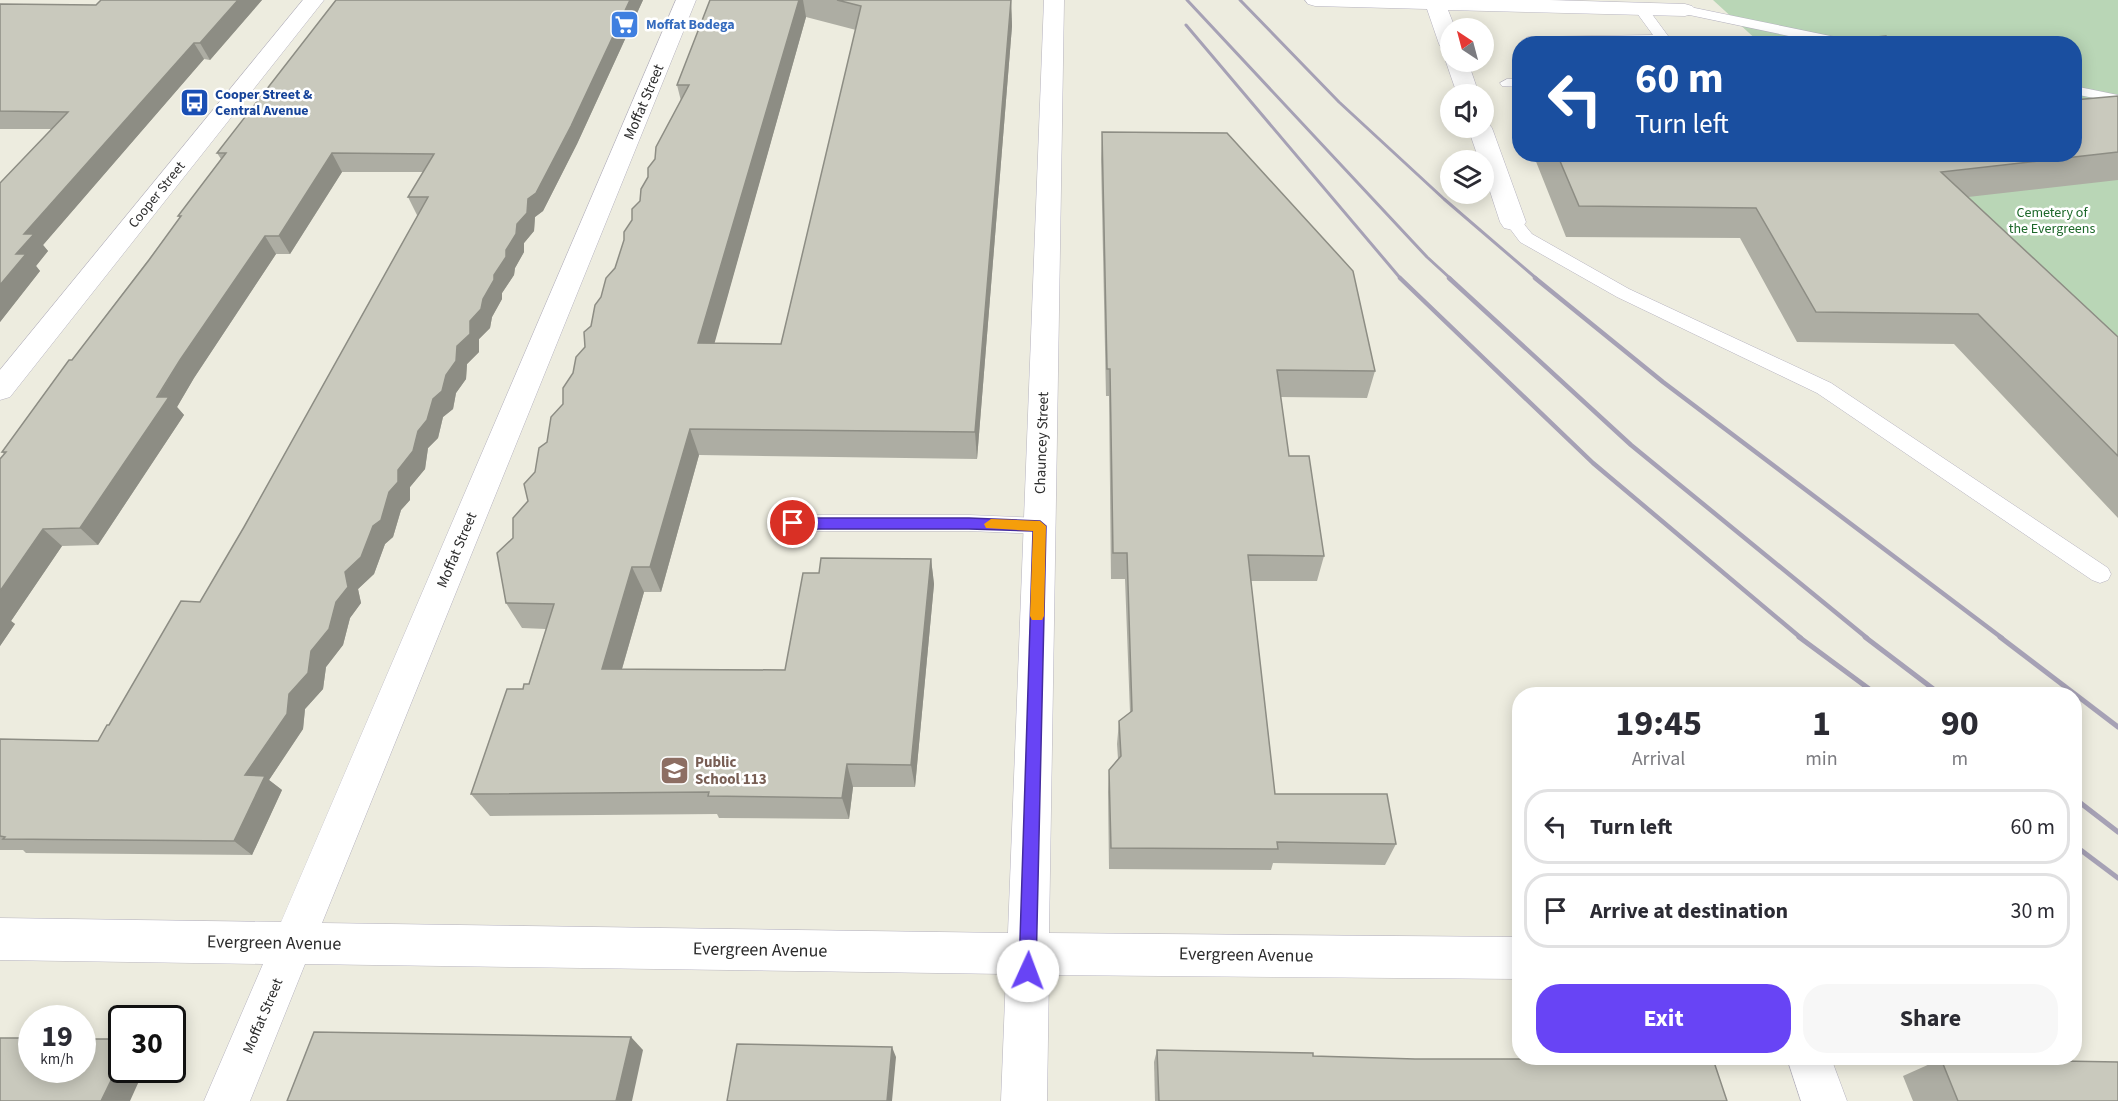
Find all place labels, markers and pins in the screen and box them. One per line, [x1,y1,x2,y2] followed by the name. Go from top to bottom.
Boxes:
[609,9,641,41] supermarket icon: Moffat Bodega
[646,15,735,35] place label: Moffat Bodega
[215,85,313,121] place label: Cooper Street & Central Avenue
[178,87,210,119] bus stop icon: Cooper Street & Central Avenue
[767,497,818,548] pin
[695,752,767,790] place label: Public School 113
[658,755,690,787] school or university icon: Public School 113

